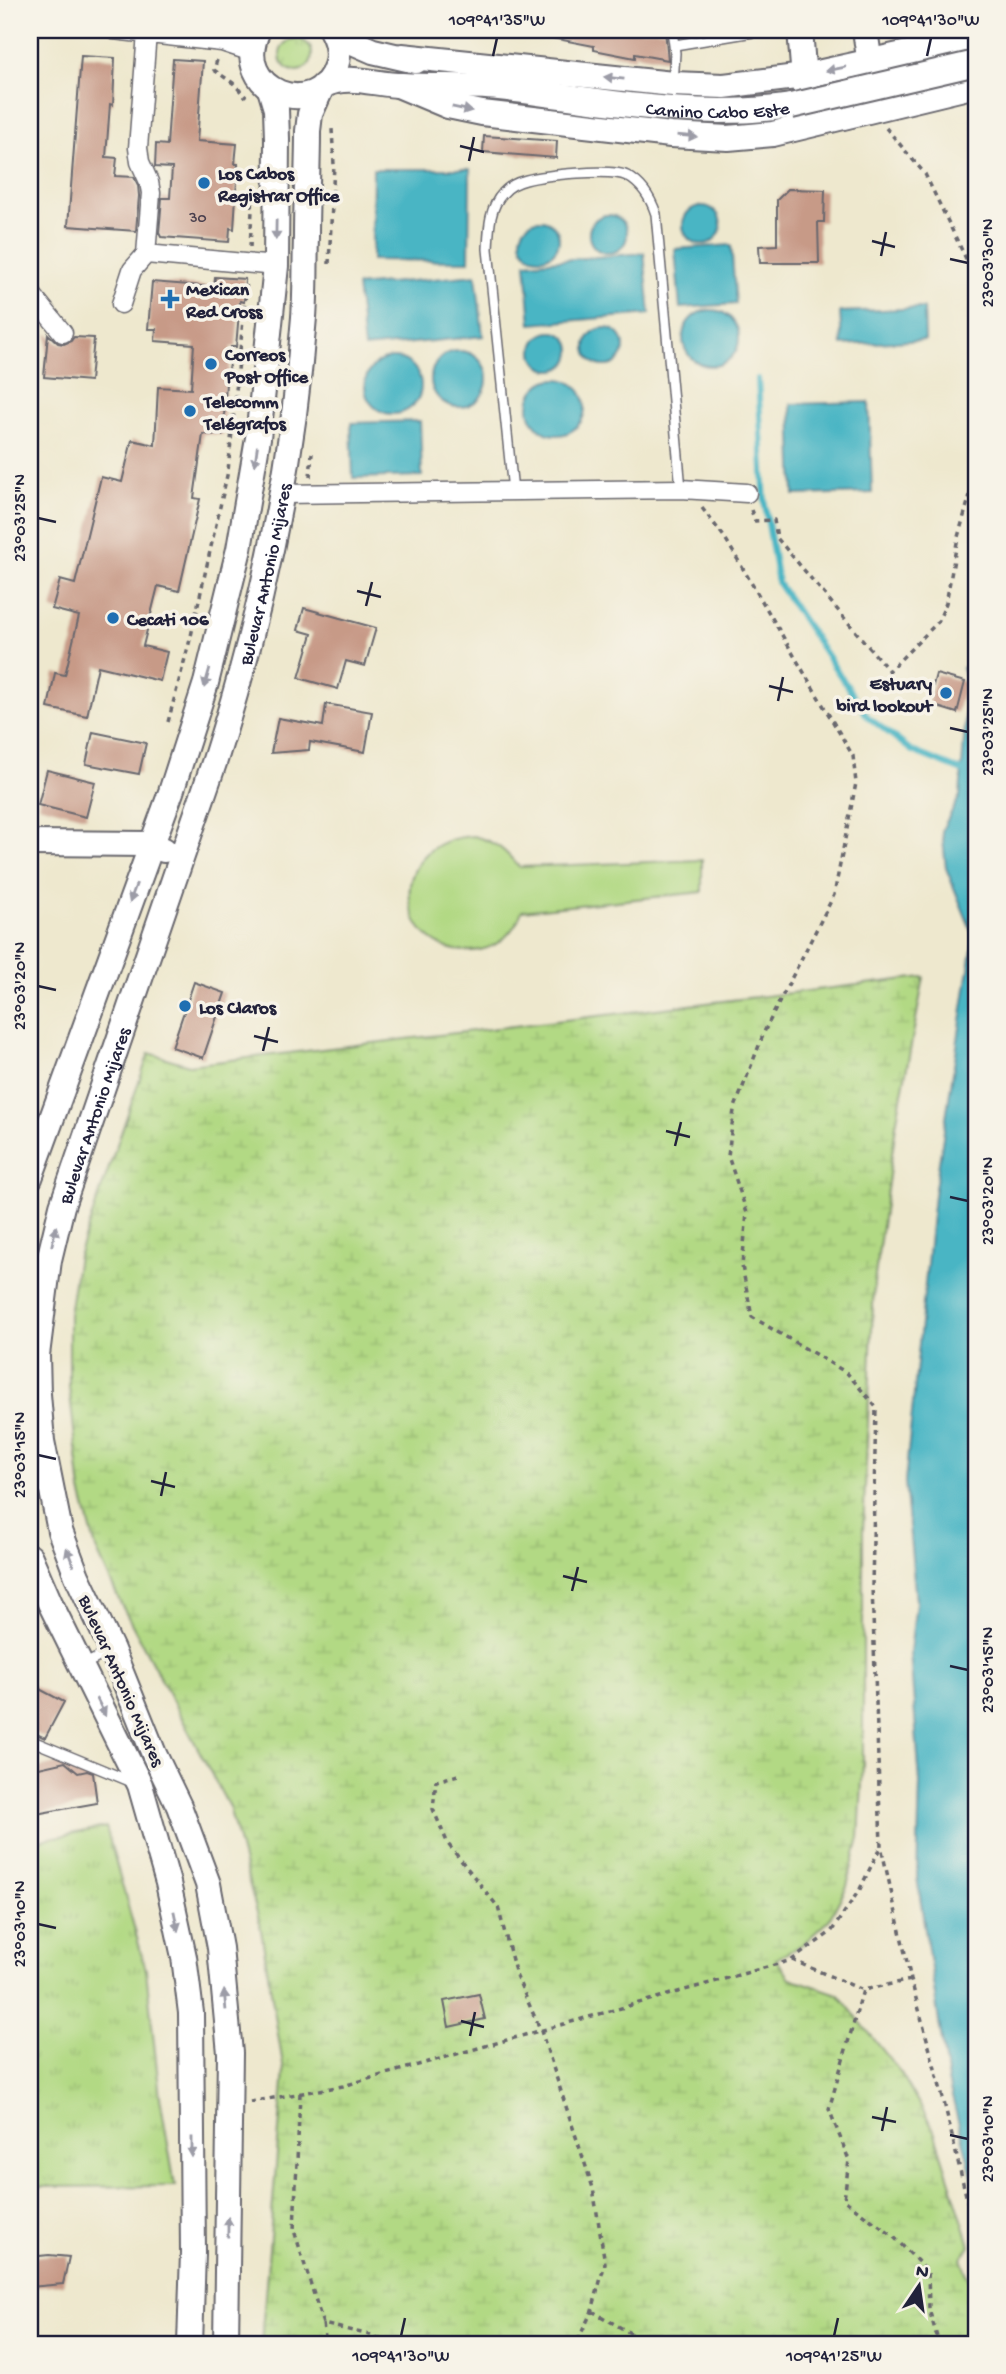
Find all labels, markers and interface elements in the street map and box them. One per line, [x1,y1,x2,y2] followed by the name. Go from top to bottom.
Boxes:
[448,11,545,32] text: 109°41'35"W
[881,11,980,32] text: 109°41'30"W
[825,63,847,74] one-way arrow
[603,72,625,83] one-way arrow
[644,98,791,126] street label: Camino Cabo Este
[451,103,473,114] one-way arrow
[677,131,699,142] one-way arrow
[217,164,341,209] place label: Los Cabos Registrar Office
[196,175,212,191] marker: Los Cabos Registrar Office
[188,210,207,229] house number: 30
[979,218,1000,308] text: 23°03'30"N
[270,219,282,241] one-way arrow
[185,280,263,325] place label: Mexican Red Cross
[160,289,180,309] marker: Mexican Red Cross
[224,345,309,390] place label: Correos Post Office
[203,356,219,372] marker: Correos Post Office
[202,392,287,437] place label: Telecomm Telégrafos
[182,403,198,419] marker: Telecomm Telégrafos
[250,445,261,467] one-way arrow
[11,474,32,562] text: 23°03'25"N
[235,481,299,669] street label: Bulevar Antonio Mijares
[105,610,121,626] marker: Cecati 106
[126,610,209,633] place label: Cecati 106
[201,667,212,689] one-way arrow
[836,674,934,719] place label: Estuary bird lookout
[938,685,954,701] marker: Estuary bird lookout
[979,688,1000,776] text: 23°03'25"N
[127,882,138,903] one-way arrow
[11,942,32,1030] text: 23°03'20"N
[177,998,193,1014] marker: Los Claros
[199,998,277,1021] place label: Los Claros
[55,1024,138,1209] street label: Bulevar Antonio Mijares
[979,1157,1000,1245] text: 23°03'20"N
[49,1225,60,1247] one-way arrow
[11,1412,32,1498] text: 23°03'15"N
[64,1546,75,1567] one-way arrow
[71,1591,168,1772] street label: Bulevar Antonio Mijares
[979,1627,1000,1713] text: 23°03'15"N
[96,1697,107,1717] one-way arrow
[11,1880,32,1968] text: 23°03'10"N
[171,1910,182,1932] one-way arrow
[219,1989,230,2011] one-way arrow
[979,2095,1000,2183] text: 23°03'10"N
[186,2136,198,2158] one-way arrow
[222,2216,234,2238] one-way arrow
[884,2252,954,2322] north arrow
[913,2260,931,2285] text: N
[351,2347,450,2368] text: 109°41'30"W
[785,2347,882,2368] text: 109°41'25"W

